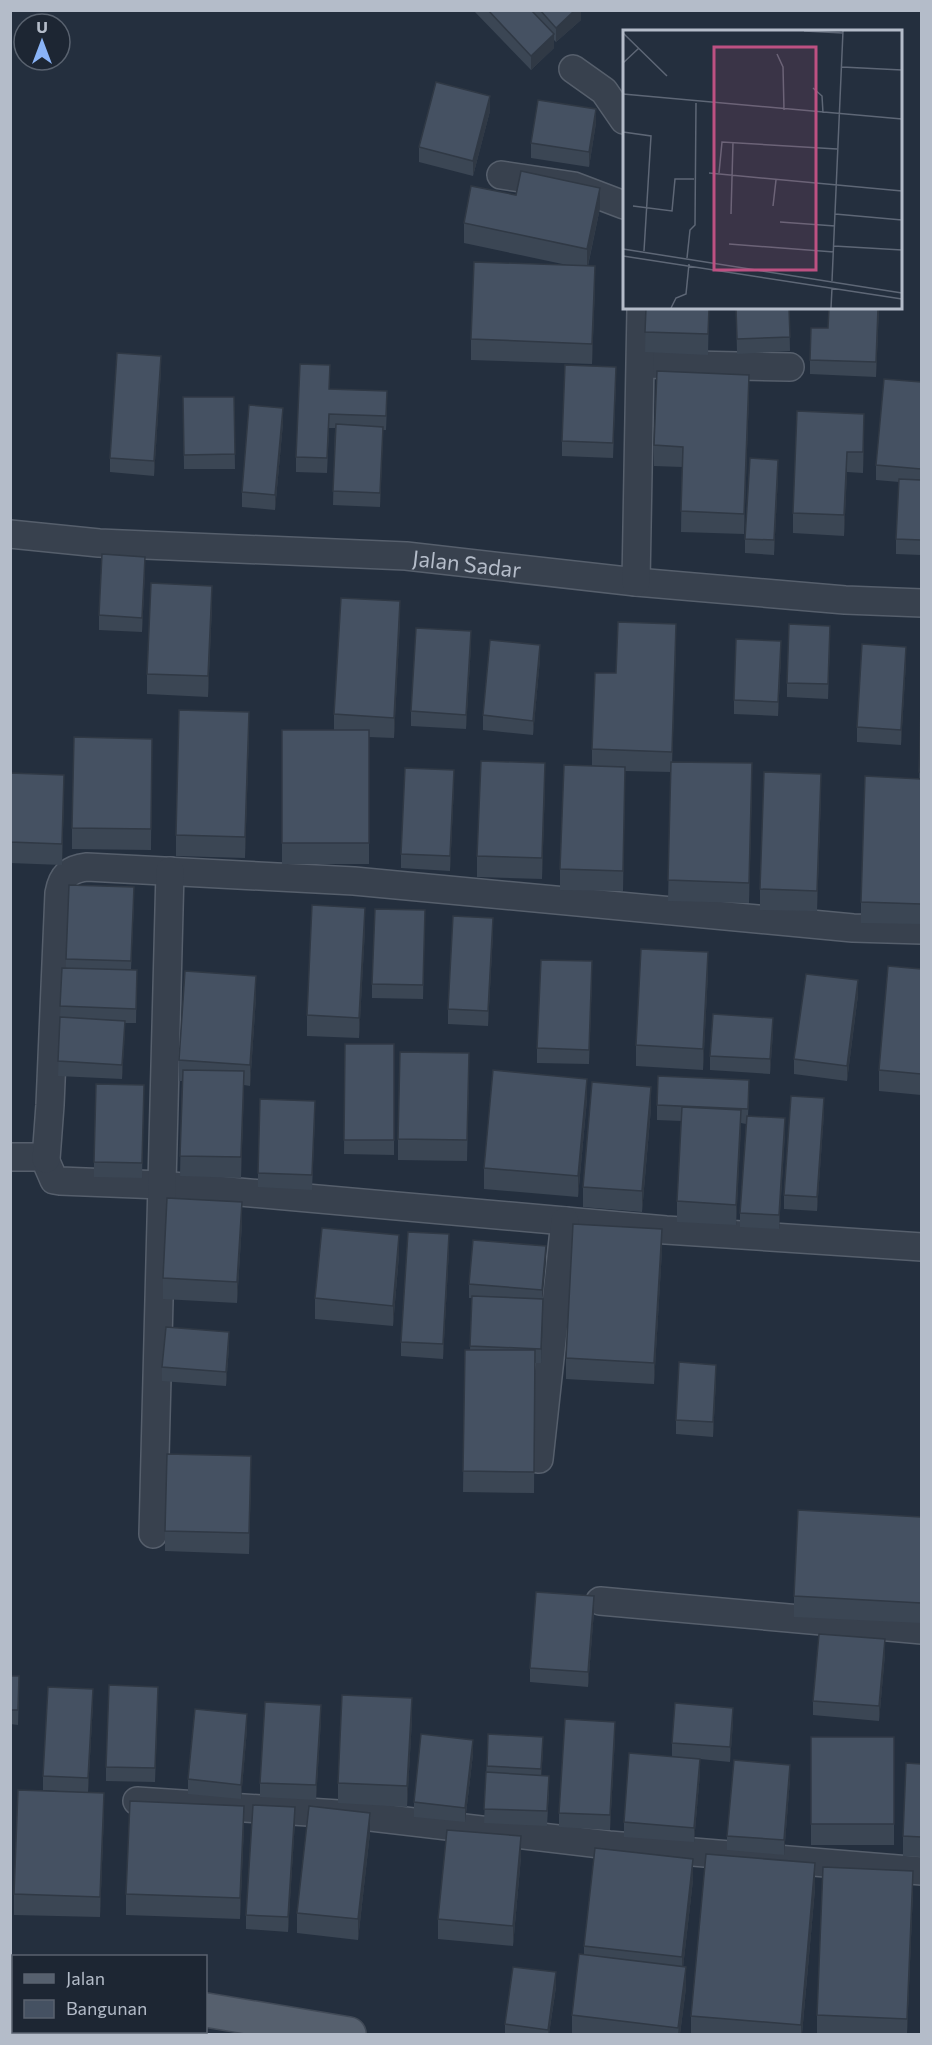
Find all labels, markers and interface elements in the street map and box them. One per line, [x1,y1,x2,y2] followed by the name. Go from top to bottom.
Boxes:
[12,12,72,72] north arrow
[36,17,48,36] text: U
[623,30,902,309] inset map
[411,543,523,582] street label: Jalan Sadar
[12,1955,207,2033] legend
[66,1967,105,1989] text: Jalan
[66,1997,147,2019] text: Bangunan

